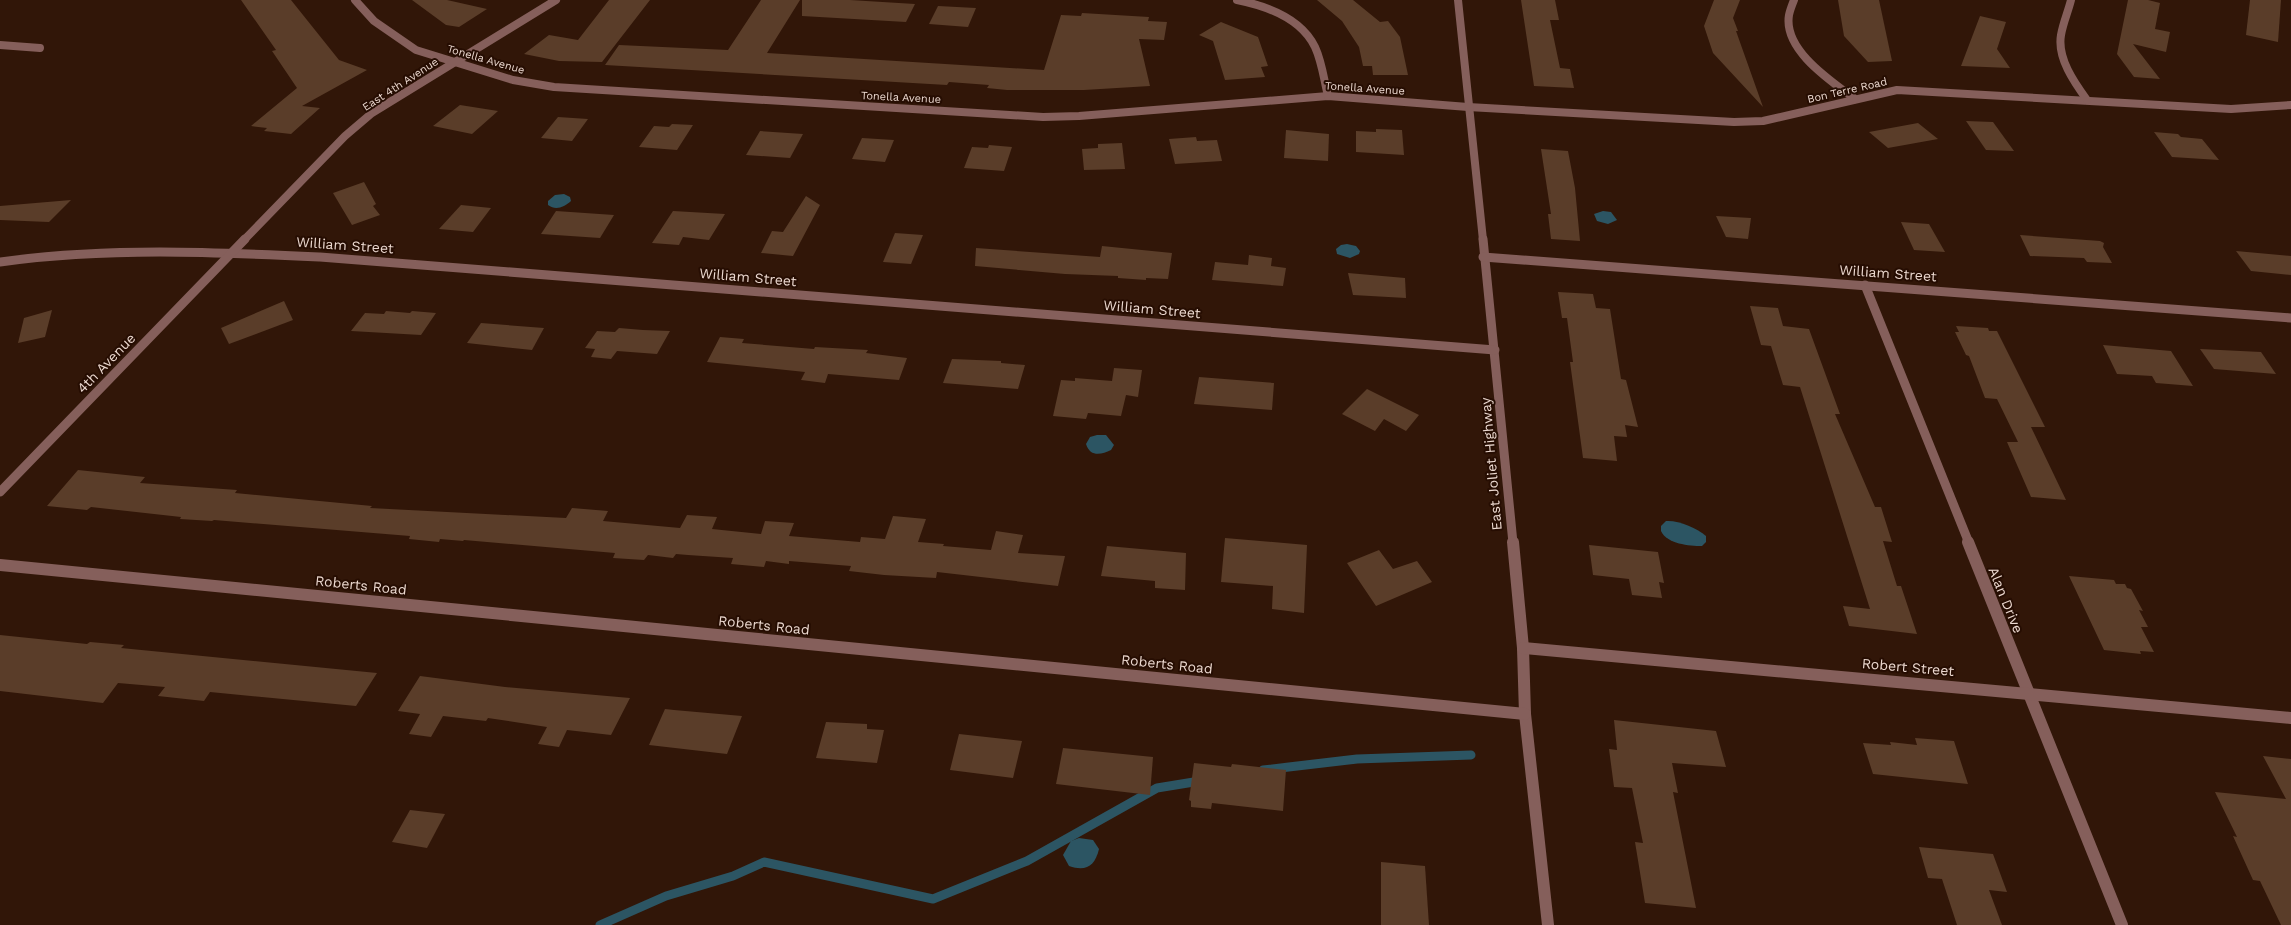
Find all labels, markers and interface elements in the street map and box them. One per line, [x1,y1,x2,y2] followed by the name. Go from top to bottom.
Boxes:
[446,42,526,77] street label: Tonella Avenue
[360,55,441,114] street label: East 4th Avenue
[1806,75,1888,106] street label: Bon Terre Road
[1325,79,1405,98] street label: Tonella Avenue
[861,89,941,106] street label: Tonella Avenue
[296,234,394,256] street label: William Street
[1839,262,1937,284] street label: William Street
[699,265,797,289] street label: William Street
[1103,297,1201,321] street label: William Street
[74,330,138,396] street label: 4th Avenue
[1477,396,1505,531] street label: East Joliet Highway
[1986,565,2026,635] street label: Alan Drive
[315,572,407,598] street label: Roberts Road
[718,612,810,638] street label: Roberts Road
[1121,651,1213,677] street label: Roberts Road
[1861,655,1955,679] street label: Robert Street

